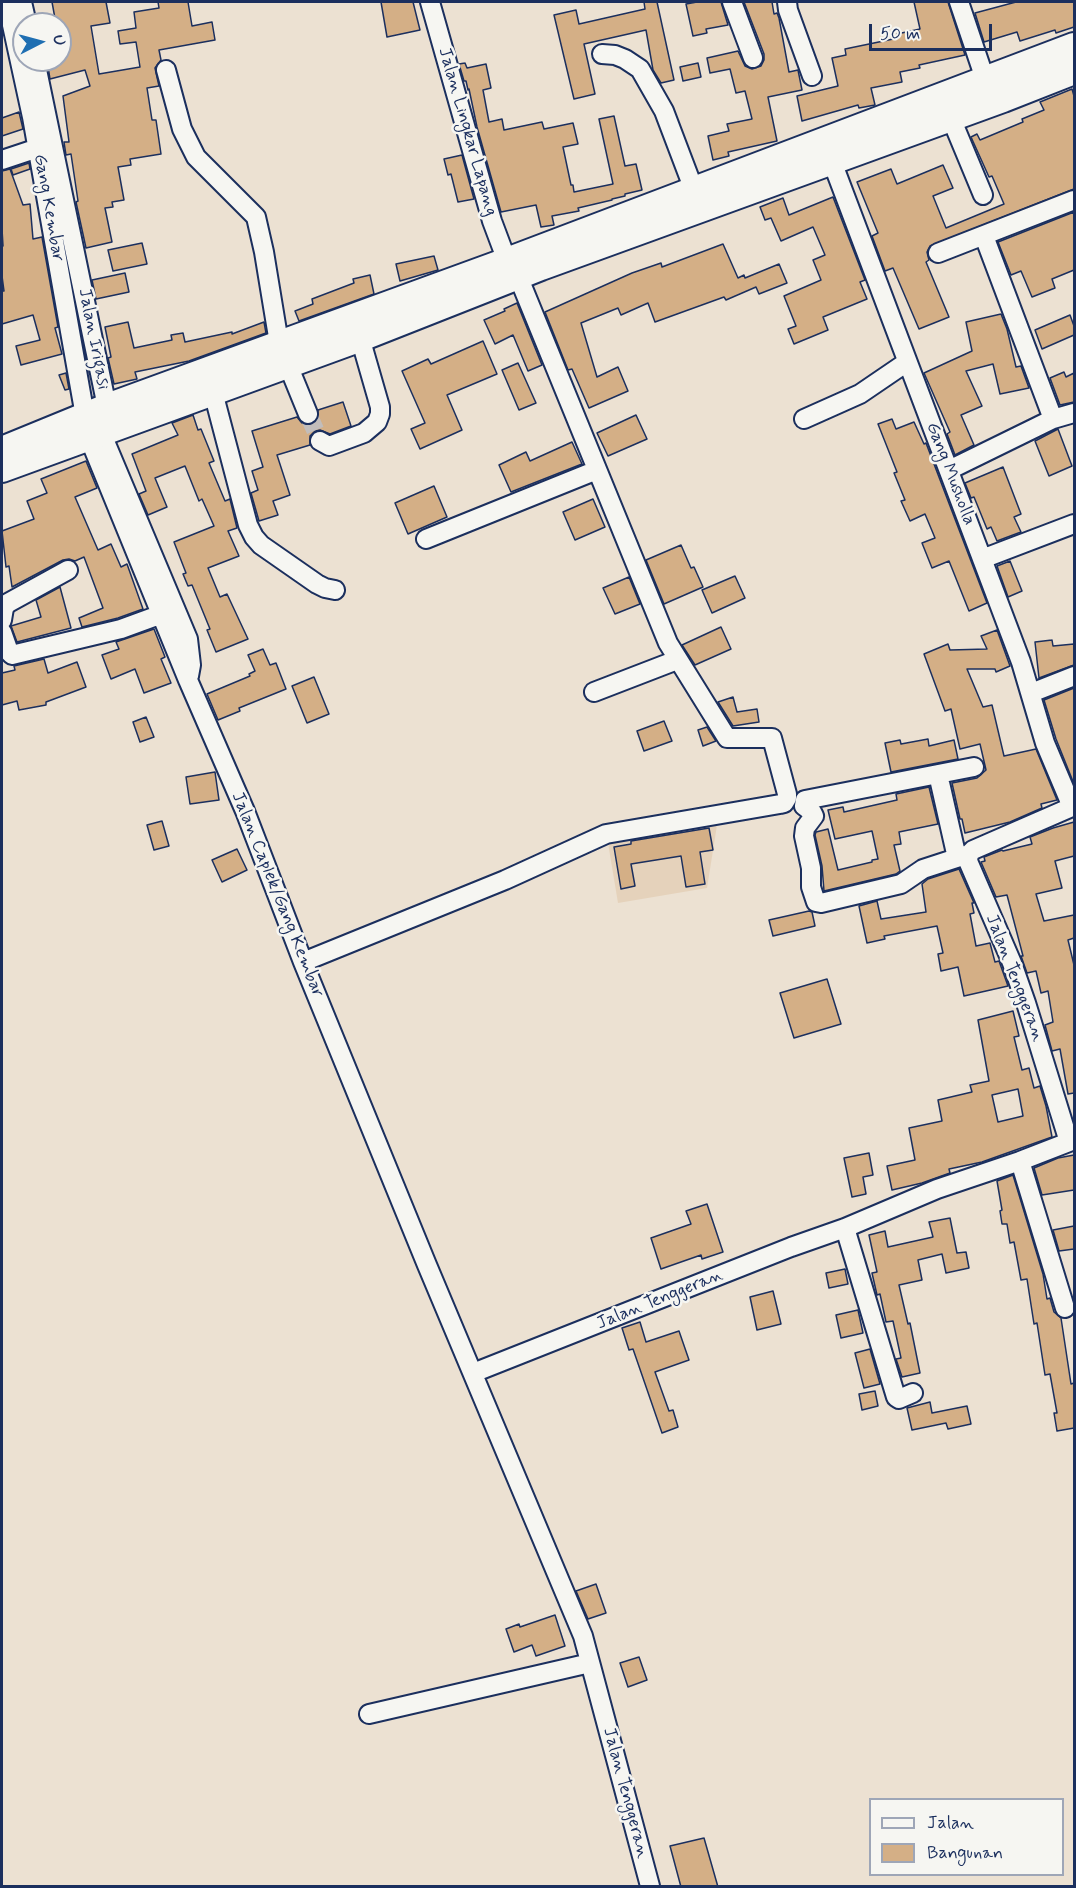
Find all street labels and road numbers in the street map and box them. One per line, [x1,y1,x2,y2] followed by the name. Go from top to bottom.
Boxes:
[433,45,501,219] street label: Jalan Lingkar Lapang
[28,152,68,264] street label: Gang Kembar
[73,286,113,392] street label: Jalan Irigasi
[920,420,980,528] street label: Gang Musholla
[226,789,328,1001] street label: Jalan Caplek/Gang Kembar
[980,911,1048,1045] street label: Jalan Tenggeran
[594,1265,726,1335] street label: Jalan Tenggeran
[597,1725,653,1861] street label: Jalan Tenggeran

